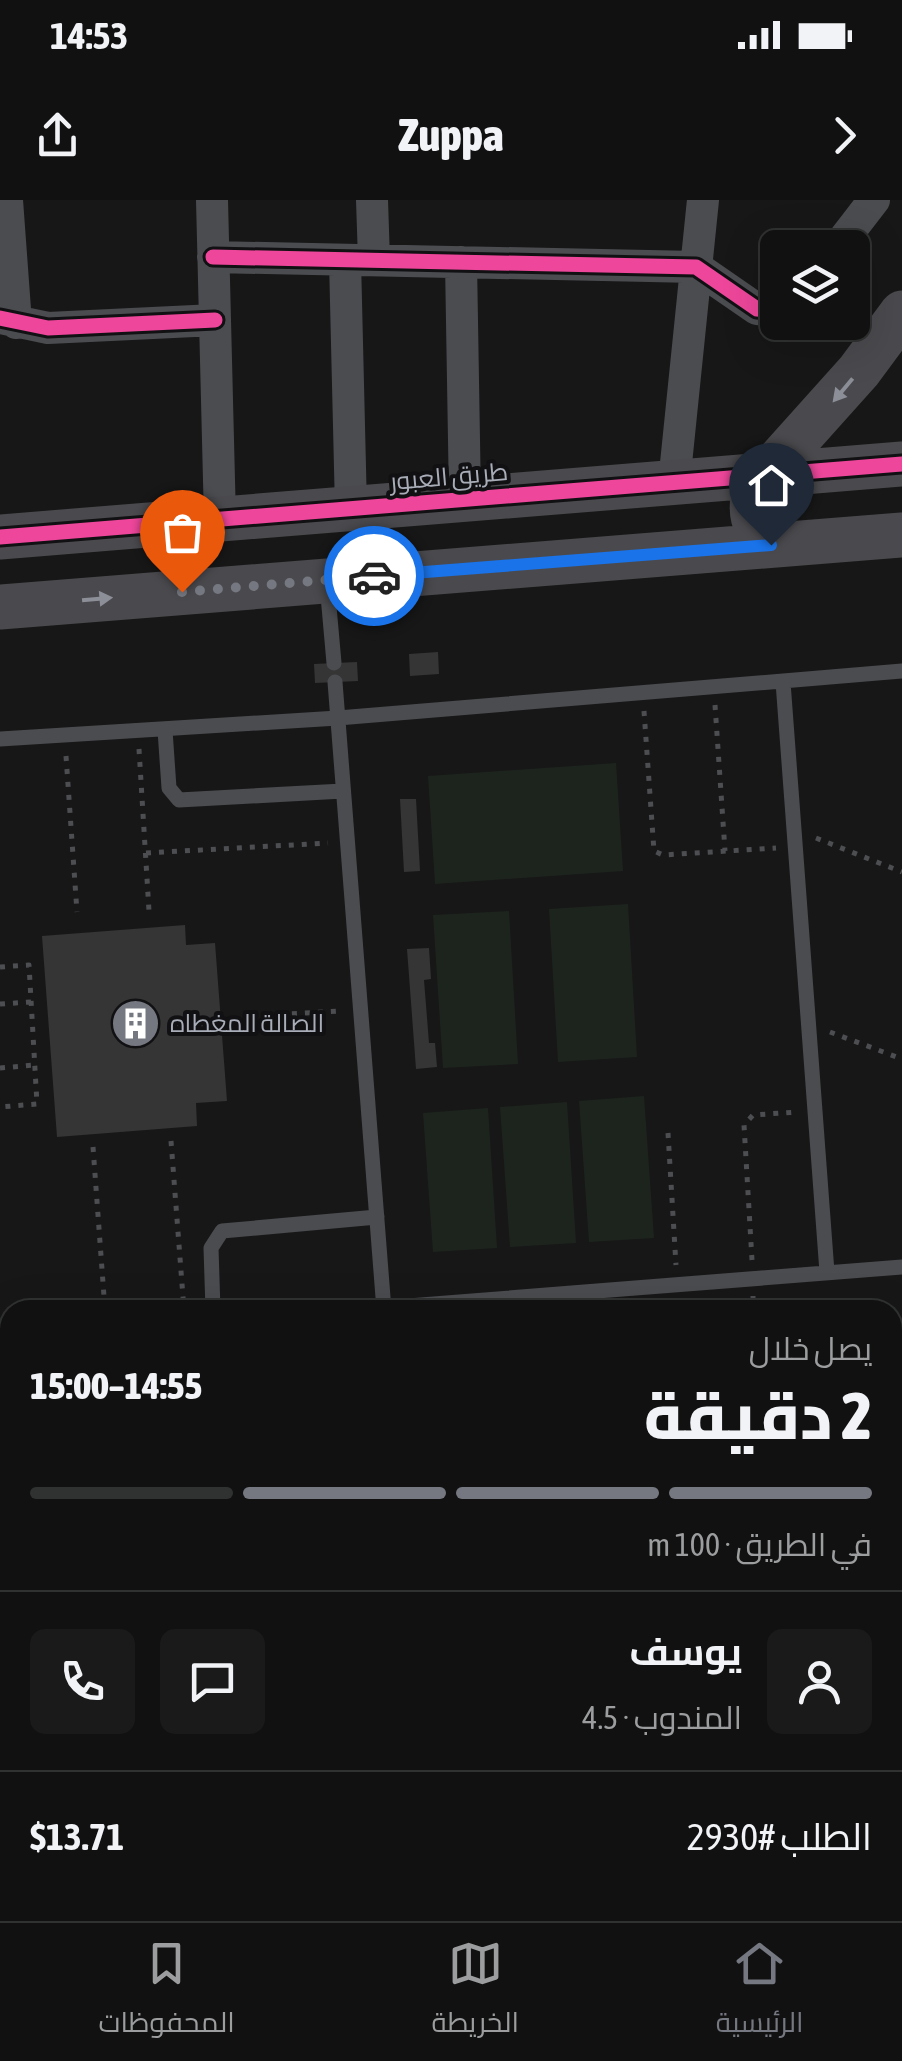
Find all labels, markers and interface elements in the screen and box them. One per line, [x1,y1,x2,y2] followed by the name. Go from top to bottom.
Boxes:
[50,14,128,57] text: 14:53
[30,108,85,163] icon: share
[817,108,872,163] icon: forward
[398,109,504,161] text: Zuppa
[760,230,870,340] map controls
[760,230,870,340] button: layers
[832,378,854,403] one-way arrow
[729,443,814,546] pin
[387,457,509,497] street label: طريق العبور
[744,458,799,513] icon: home
[140,490,225,593] pin
[155,505,210,560] icon: bag
[324,526,424,626] courier
[347,549,402,604] icon: car
[82,591,114,607] one-way arrow
[109,997,161,1049] building icon: الصالة المغطاه
[170,1009,324,1037] place label: الصالة المغطاه
[749,1330,872,1367] text: يصل خلال
[30,1364,202,1407] text: 14:55–15:00
[644,1378,872,1453] text: 2 دقيقة
[647,1526,872,1563] text: في الطريق · 100 m
[30,1629,135,1734] button: phone
[160,1629,265,1734] button: chat
[767,1629,872,1734] button: person
[629,1630,742,1673] text: يوسف
[582,1699,742,1736] text: المندوب · 4.5
[30,1815,124,1858] text: $13.71
[687,1815,872,1858] text: الطلب #2930
[98,1936,235,2048] tab: المحفوظات
[432,1936,519,2048] tab: الخريطة
[716,1936,804,2048] tab: الرئيسية

